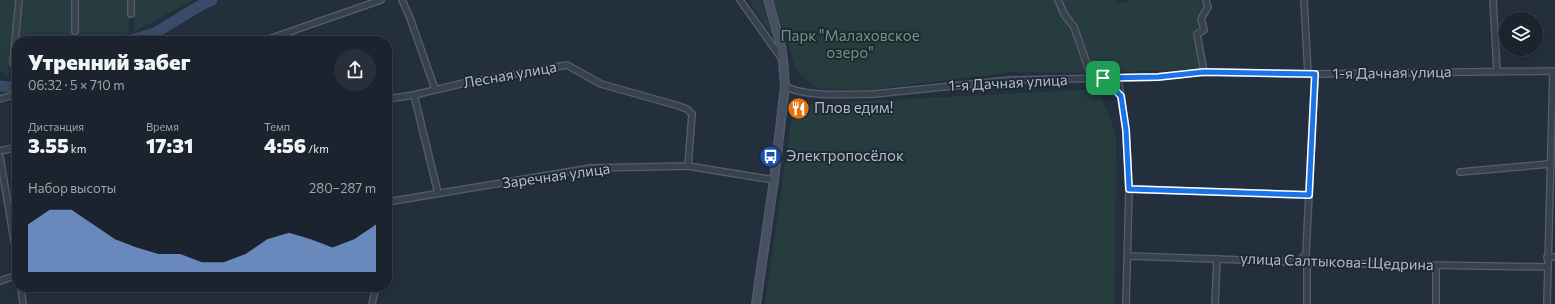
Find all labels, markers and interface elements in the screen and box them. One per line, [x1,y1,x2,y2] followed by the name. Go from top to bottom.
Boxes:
[1499,12,1543,56] map controls
[1499,12,1543,56] button: layers
[780,26,920,61] park label: Парк "Малаховское озеро"
[28,48,190,75] text: Утренний забег
[334,49,376,91] button: share
[462,57,558,91] street label: Лесная улица
[1086,61,1120,95] pin
[1332,62,1452,82] street label: 1-я Дачная улица
[1092,67,1114,89] icon: arrive
[948,70,1068,94] street label: 1-я Дачная улица
[28,77,125,93] text: 06:32 · 5 × 710 m
[785,95,811,121] restaurant icon: Плов едим!
[814,98,893,116] place label: Плов едим!
[28,120,84,133] text: Дистанция
[146,120,179,133] text: Время
[264,120,290,133] text: Темп
[28,133,69,157] text: 3.55
[146,133,193,157] text: 17:31
[264,133,306,157] text: 4:56
[69,142,86,155] text: km
[306,142,329,155] text: /km
[757,143,783,169] bus stop icon: Электропосёлок
[786,146,904,164] place label: Электропосёлок
[501,159,611,192] street label: Заречная улица
[28,180,116,196] text: Набор высоты
[309,180,376,196] text: 280–287 m
[1240,249,1434,273] street label: улица Салтыкова-Щедрина

